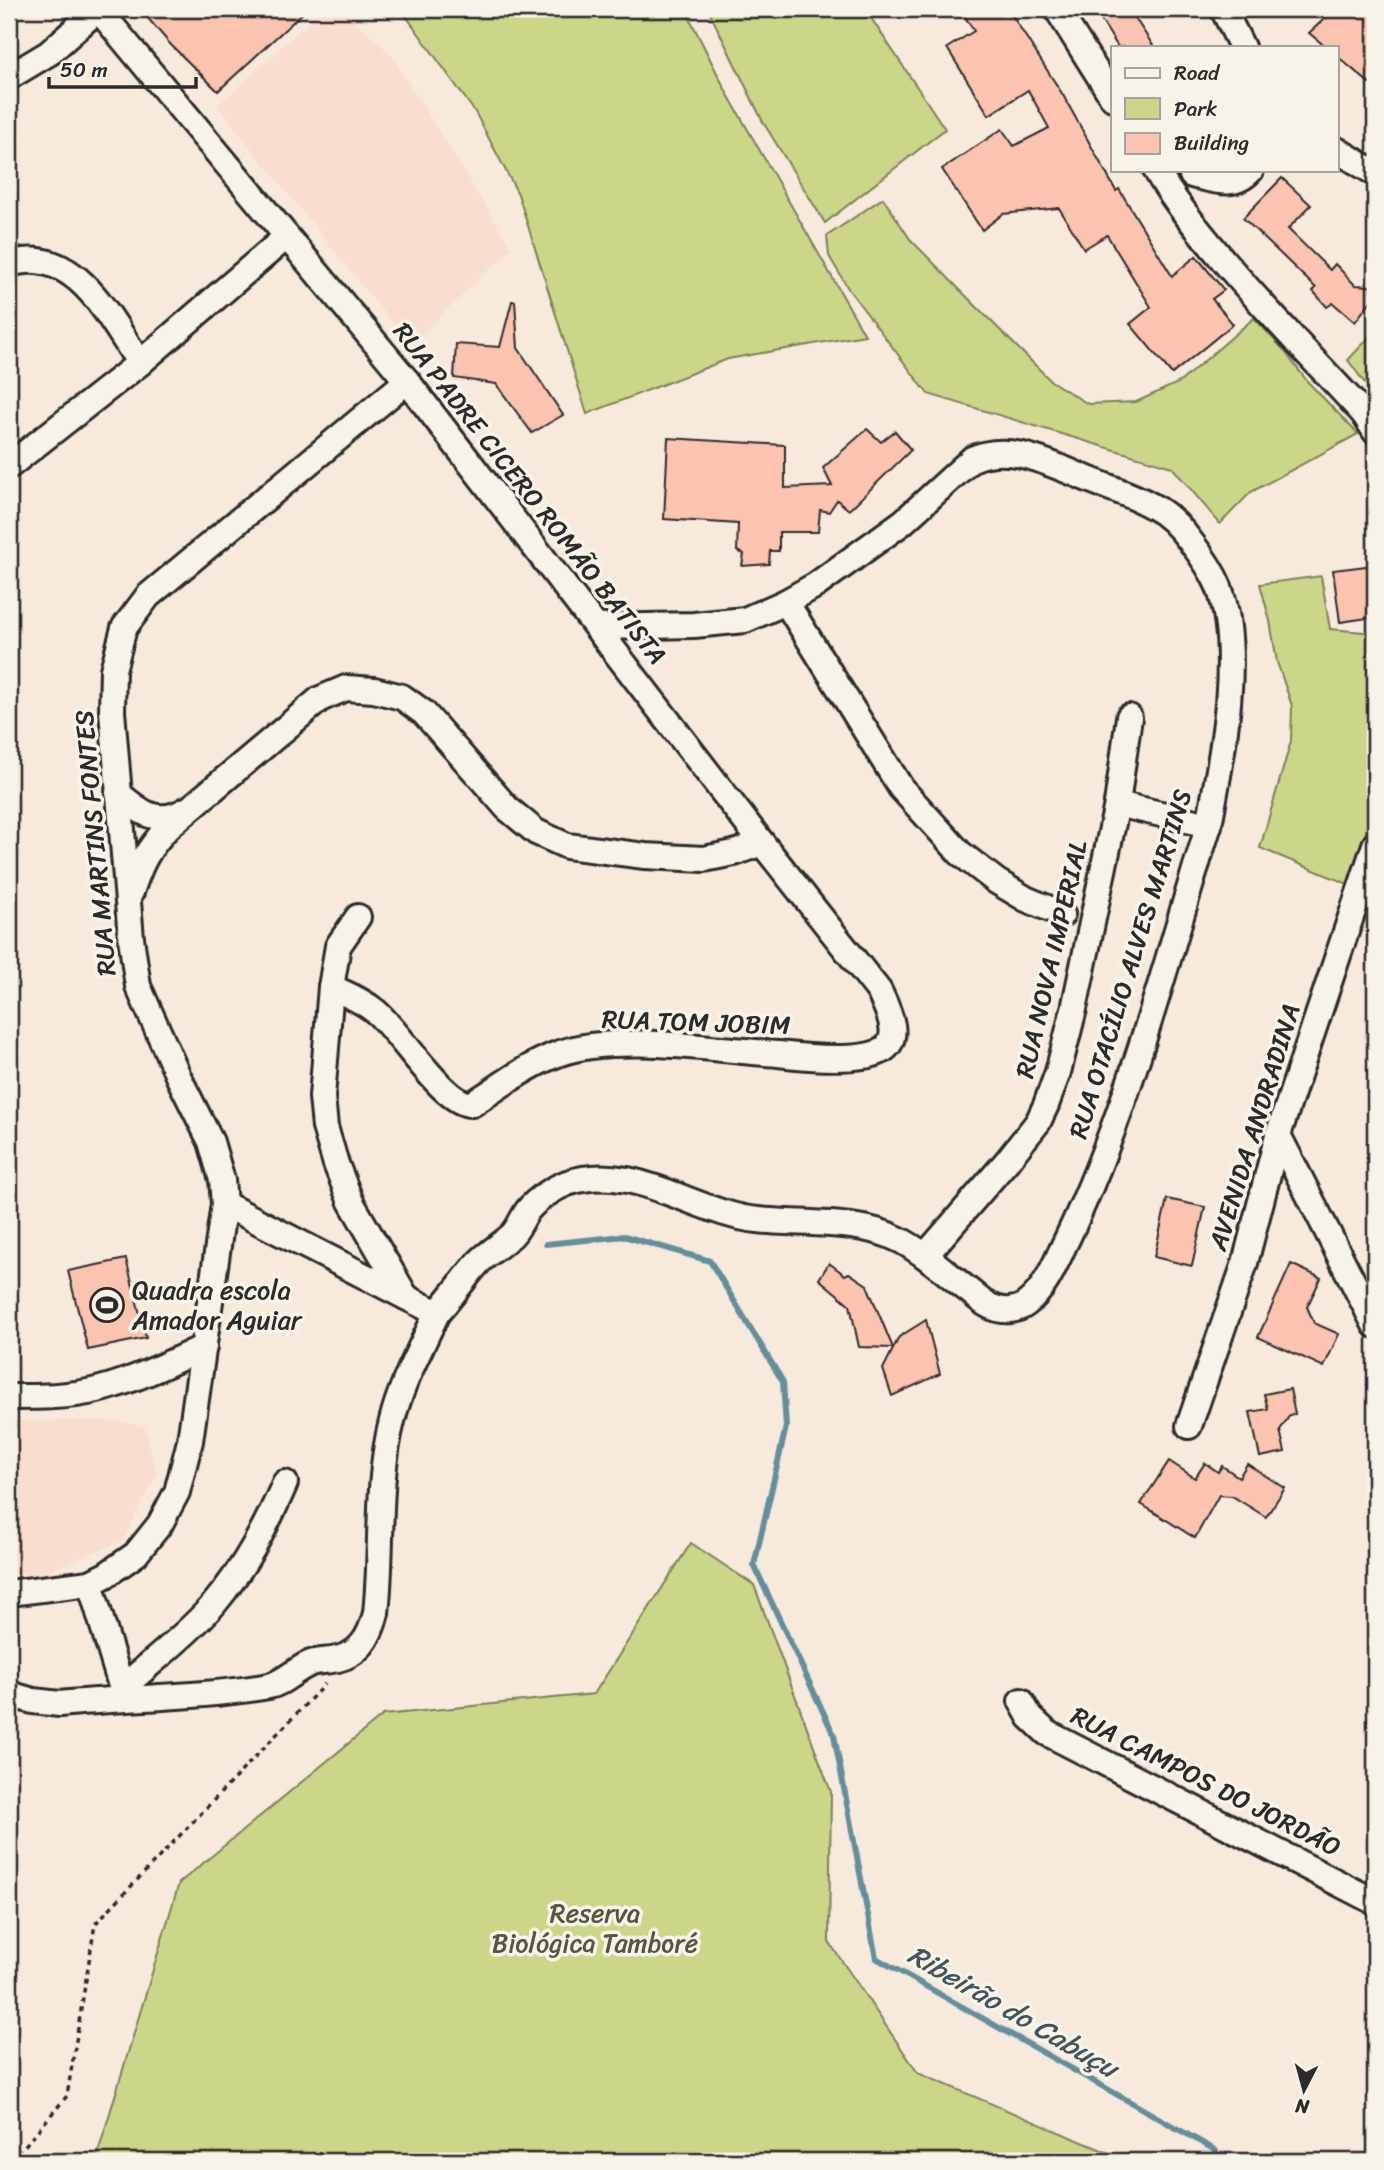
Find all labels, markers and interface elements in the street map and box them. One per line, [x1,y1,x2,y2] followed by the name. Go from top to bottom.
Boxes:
[49,46,196,90] scale bar
[1111,46,1338,172] legend
[60,51,108,89] text: 50 m
[1174,54,1221,92] text: Road
[1174,90,1217,128] text: Park
[1174,124,1250,162] text: Building
[381,311,679,675] street label: RUA PADRE CICERO ROMÃO BATISTA
[60,708,130,978] street label: RUA MARTINS FONTES
[1055,784,1205,1144] street label: RUA OTACÍLIO ALVES MARTINS
[1001,835,1101,1083] street label: RUA NOVA IMPERIAL
[601,996,791,1048] street label: RUA TOM JOBIM
[1194,998,1313,1257] street label: AVENIDA ANDRADINA
[131,1267,303,1343] place label: Quadra escola Amador Aguiar
[88,1286,126,1324] sports icon: Quadra escola Amador Aguiar
[1063,1693,1349,1869] street label: RUA CAMPOS DO JORDÃO
[492,1890,698,1966] park label: Reserva Biológica Tamboré
[898,1931,1131,2093] water label: Ribeirão do Cabuçu
[1268,2054,1338,2124] north arrow
[1293,2089,1312,2124] text: N

